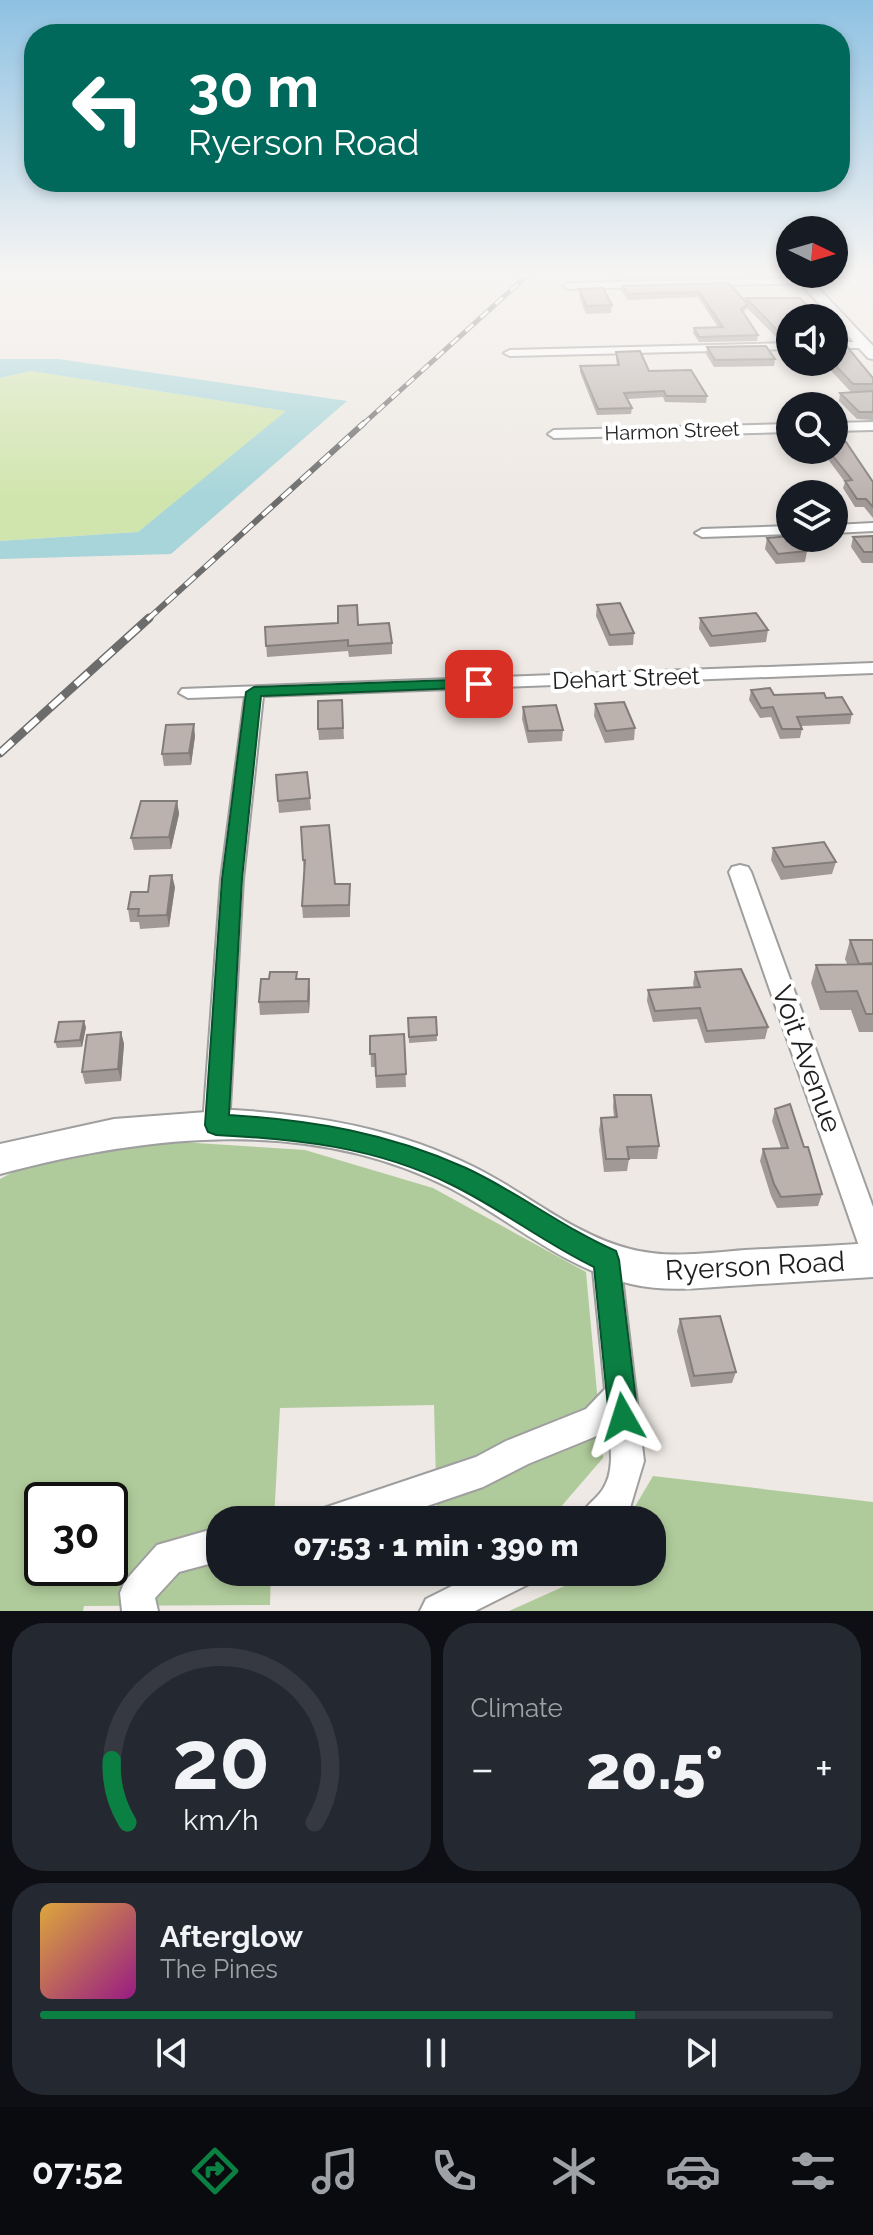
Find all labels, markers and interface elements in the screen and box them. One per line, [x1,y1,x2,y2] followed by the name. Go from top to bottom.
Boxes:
[188,54,319,120] text: 30 m
[56,56,160,160] icon: left
[188,121,419,163] text: Ryerson Road
[776,216,848,288] north arrow
[776,216,848,552] map controls
[776,304,848,376] button: sound
[776,392,848,464] button: search
[604,417,740,445] street label: Harmon Street
[776,480,848,552] button: layers
[445,650,513,718] pin
[552,661,700,695] street label: Dehart Street
[457,662,501,706] icon: arrive
[765,981,849,1137] street label: Voit Avenue
[664,1245,846,1287] street label: Ryerson Road
[581,1375,665,1459] position arrow
[24,1482,128,1586] speed limit sign: 30
[293,1528,579,1563] text: 07:53 · 1 min · 390 m
[471,1693,563,1723] text: Climate
[172,1711,270,1808] text: 20
[586,1733,723,1803] text: 20.5°
[471,1743,494,1794] text: −
[815,1743,833,1794] text: +
[184,1803,259,1837] text: km/h
[160,1919,303,1954] text: Afterglow
[160,1954,278,1984] text: The Pines
[150,2031,194,2075] icon: previous
[414,2031,458,2075] icon: pause
[679,2031,723,2075] icon: next
[187,2143,243,2199] icon: directions
[307,2143,363,2199] icon: music
[426,2143,482,2199] icon: phone
[546,2143,602,2199] icon: climate
[665,2143,721,2199] icon: car
[785,2143,841,2199] icon: filters
[32,2150,123,2192] text: 07:52

